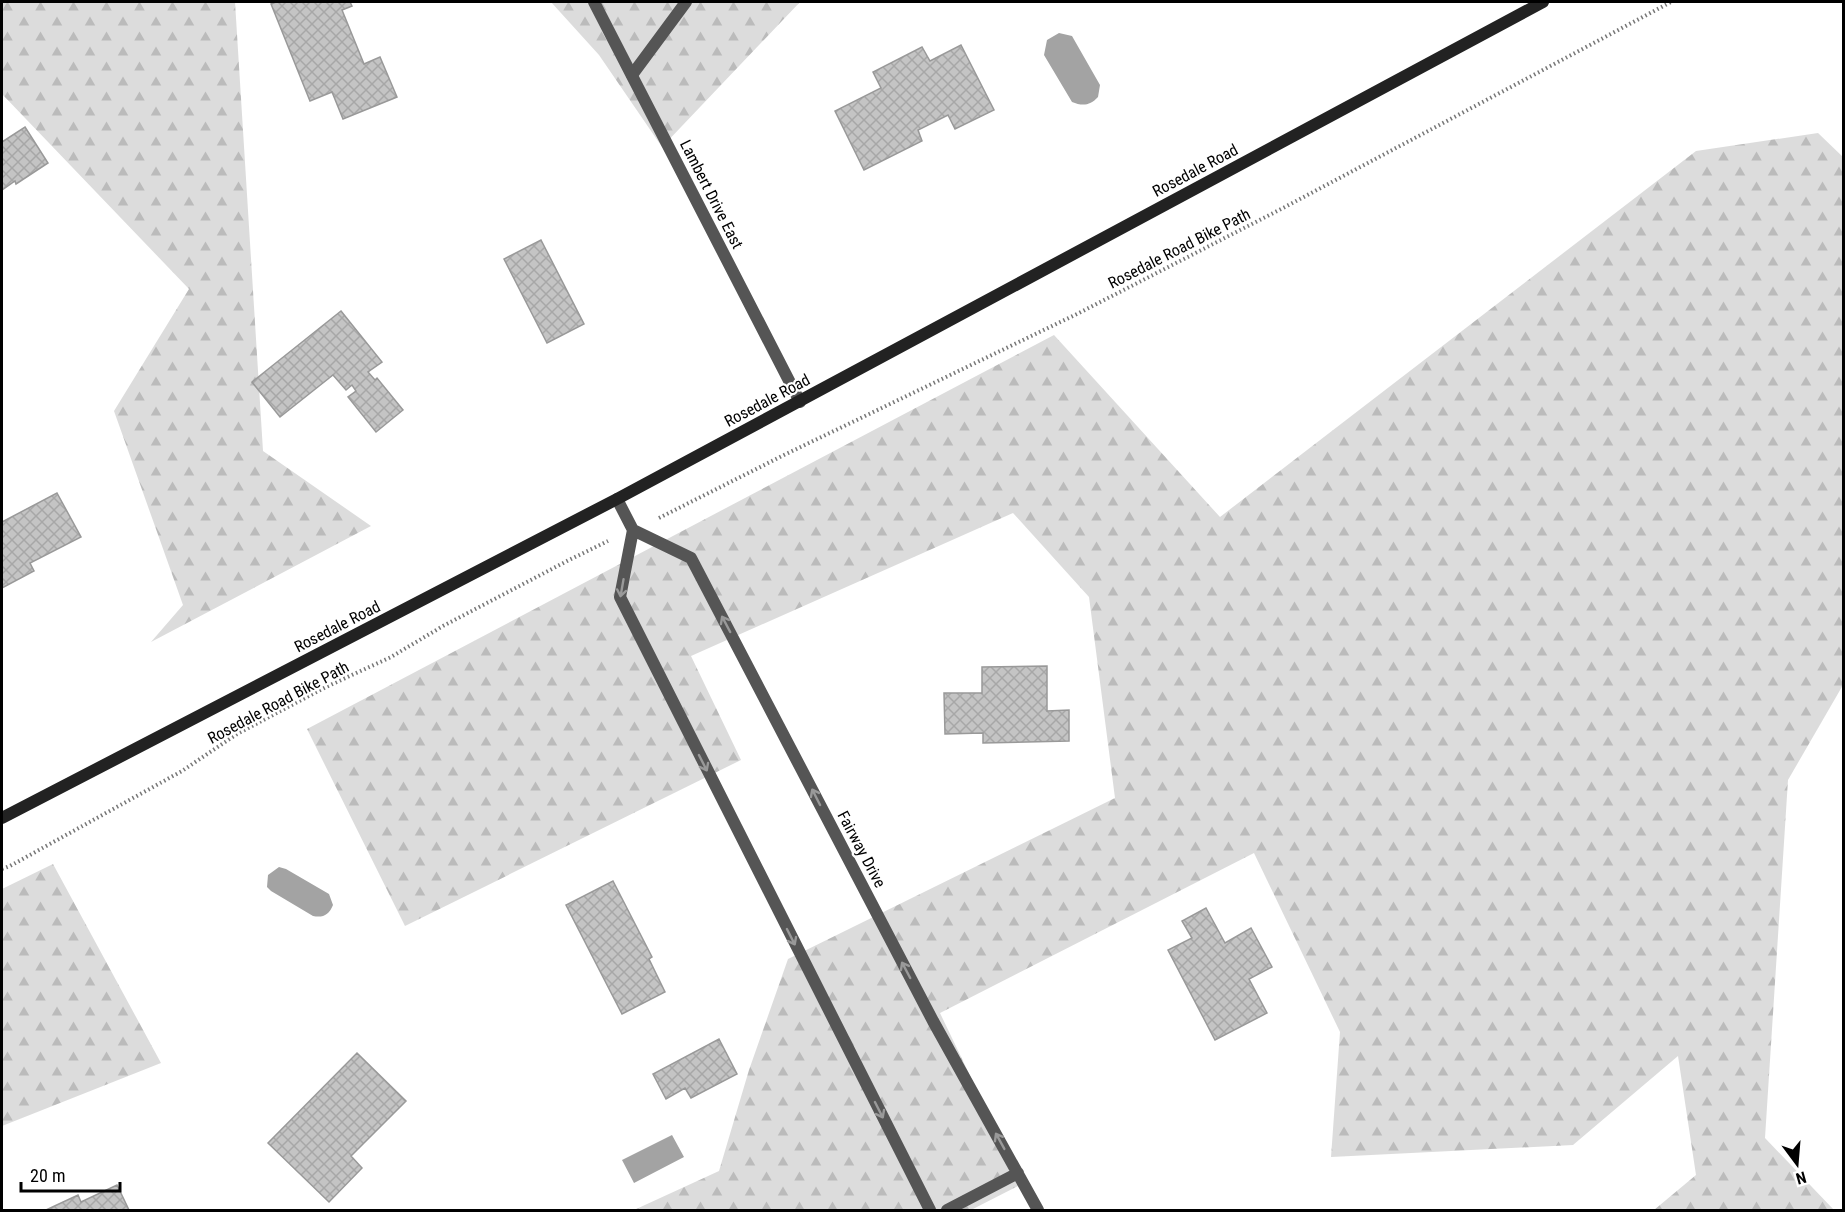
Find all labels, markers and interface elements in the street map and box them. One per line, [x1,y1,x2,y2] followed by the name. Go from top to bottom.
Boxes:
[676,137,747,252] street label: Lambert Drive East
[1149,140,1241,201] street label: Rosedale Road
[1105,204,1254,293] street label: Rosedale Road Bike Path
[721,370,813,431] street label: Rosedale Road
[616,577,627,597] one-way arrow
[291,597,383,656] street label: Rosedale Road
[720,616,732,633] one-way arrow
[204,657,352,748] street label: Rosedale Road Bike Path
[698,753,709,771] one-way arrow
[810,789,822,806] one-way arrow
[833,808,890,891] street label: Fairway Drive
[786,927,797,945] one-way arrow
[900,961,911,979] one-way arrow
[874,1101,886,1119] one-way arrow
[994,1132,1005,1150] one-way arrow
[1767,1134,1827,1194] north arrow
[21,1155,120,1193] scale bar
[30,1165,65,1186] text: 20 m
[1794,1167,1808,1188] text: N

